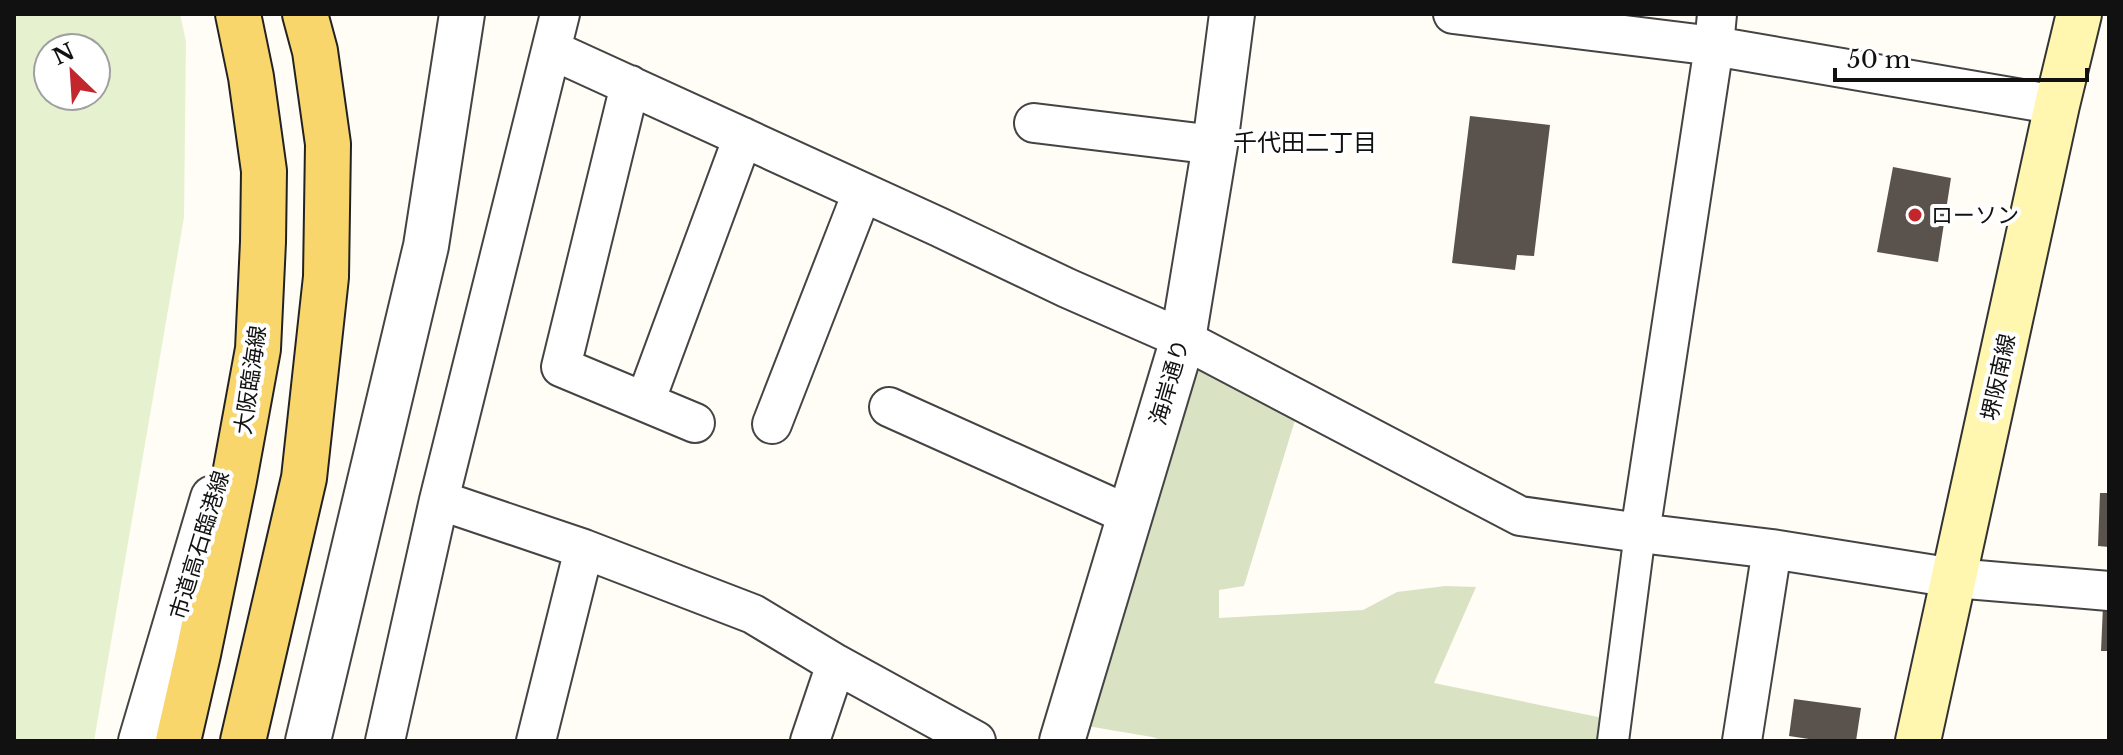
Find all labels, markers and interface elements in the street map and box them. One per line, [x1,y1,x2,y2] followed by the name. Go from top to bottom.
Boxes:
[32,32,112,112] north arrow
[1835,32,2087,82] scale bar
[49,38,79,71] text: N
[1847,45,1911,74] text: 50 m
[1233,128,1377,157] district label: 千代田二丁目
[1931,202,2019,229] place label: ローソン
[1906,206,1924,224] marker: ローソン
[229,324,272,436] street label: 大阪臨海線
[1976,331,2021,423] street label: 堺阪南線
[1144,336,1195,428] street label: 海岸通り
[164,468,235,623] street label: 市道高石臨港線

